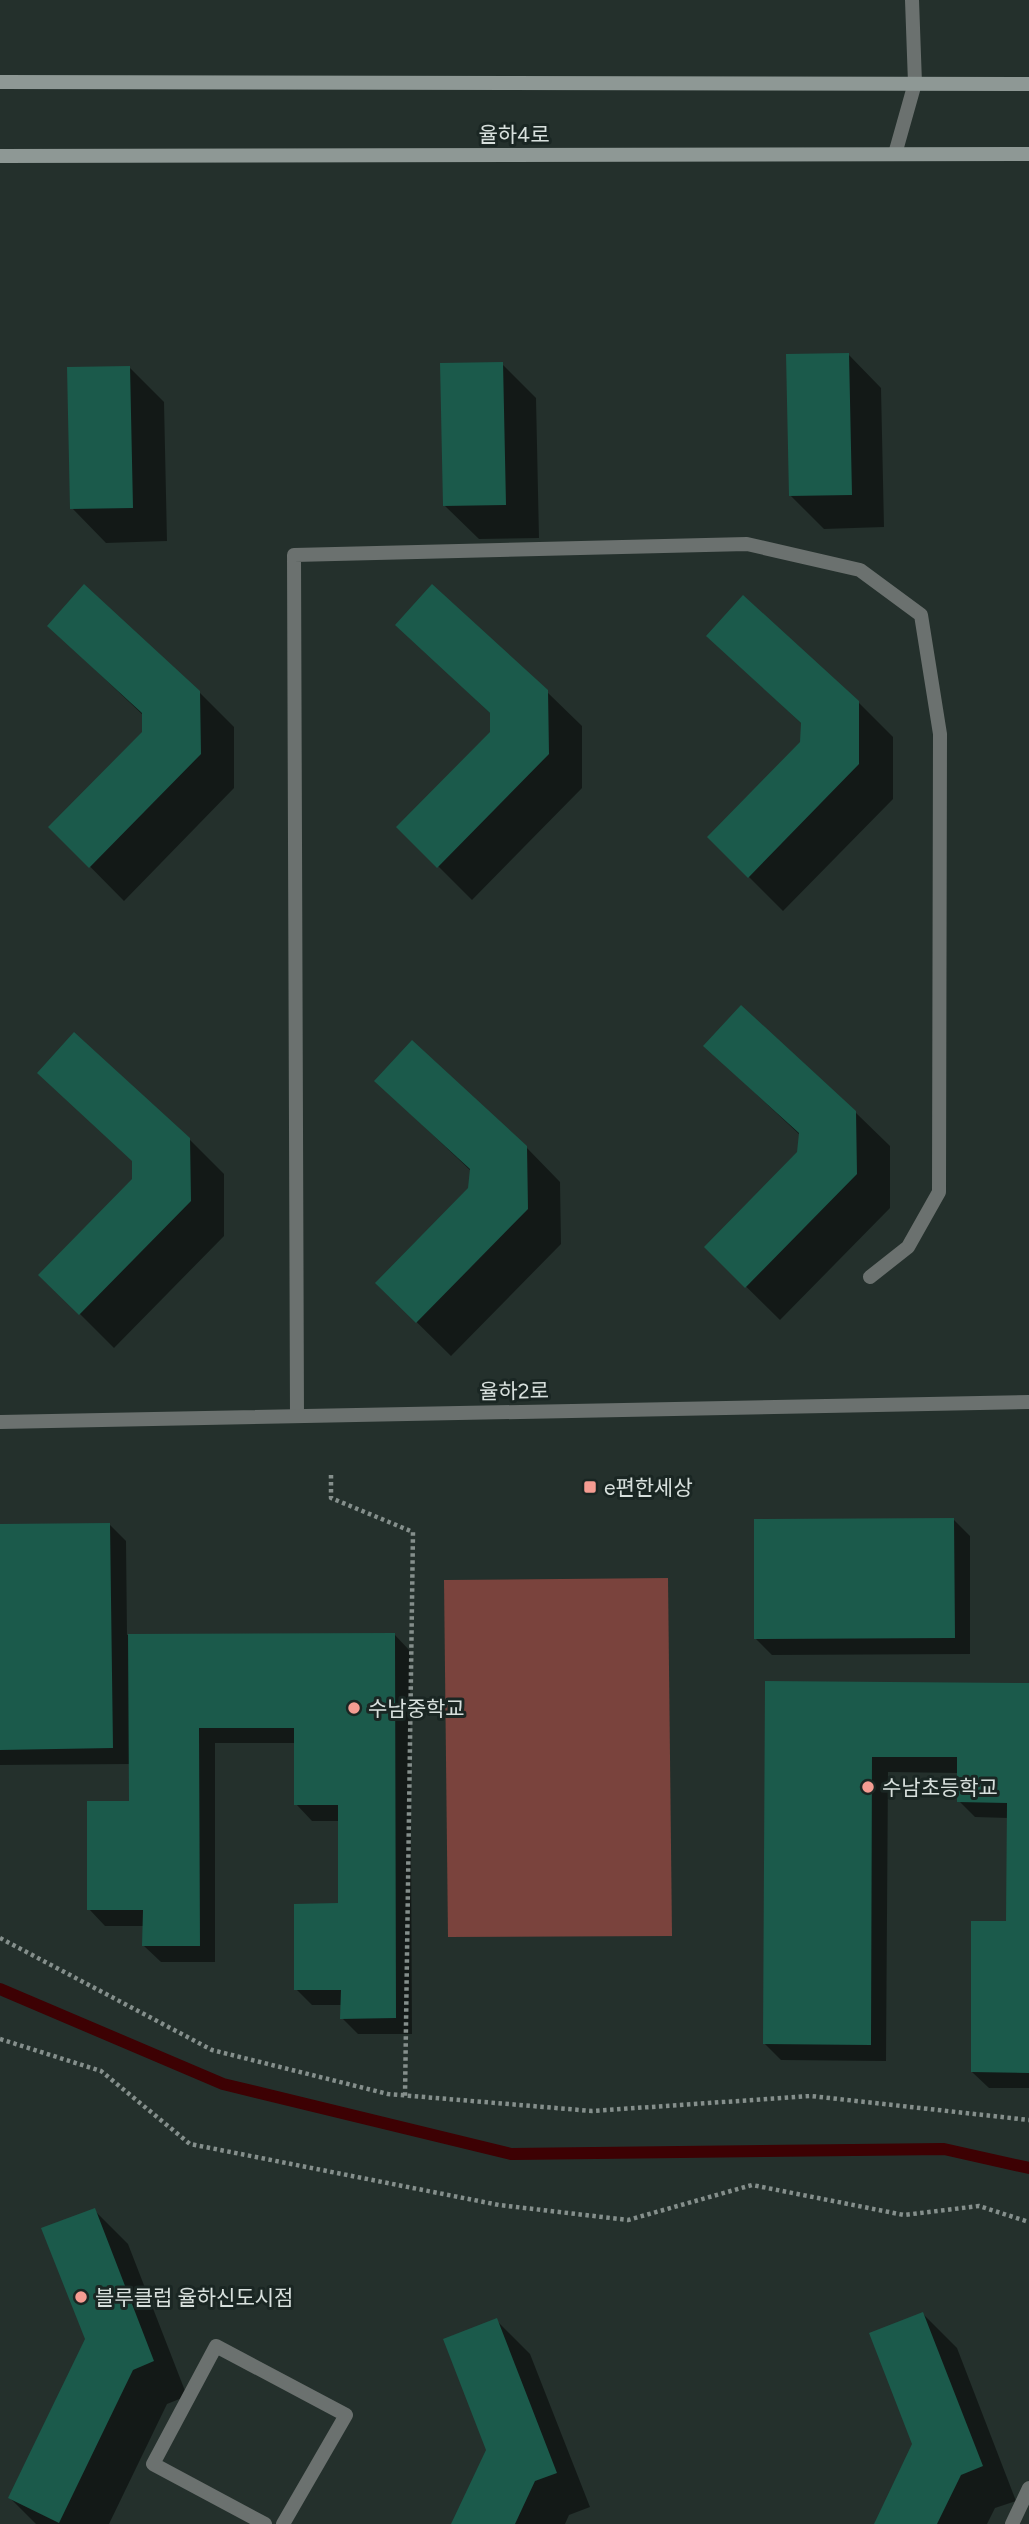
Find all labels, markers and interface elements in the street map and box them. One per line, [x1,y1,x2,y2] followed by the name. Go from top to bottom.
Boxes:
[478,122,550,147] street label: 율하4로
[479,1378,549,1404] street label: 율하2로
[604,1475,693,1500] place label: e편한세상
[582,1479,598,1495] marker: e편한세상
[368,1696,465,1721] place label: 수남중학교
[346,1700,362,1716] marker: 수남중학교
[882,1775,998,1800] place label: 수남초등학교
[860,1779,876,1795] marker: 수남초등학교
[95,2285,293,2310] place label: 블루클럽 율하신도시점
[73,2289,89,2305] marker: 블루클럽 율하신도시점

